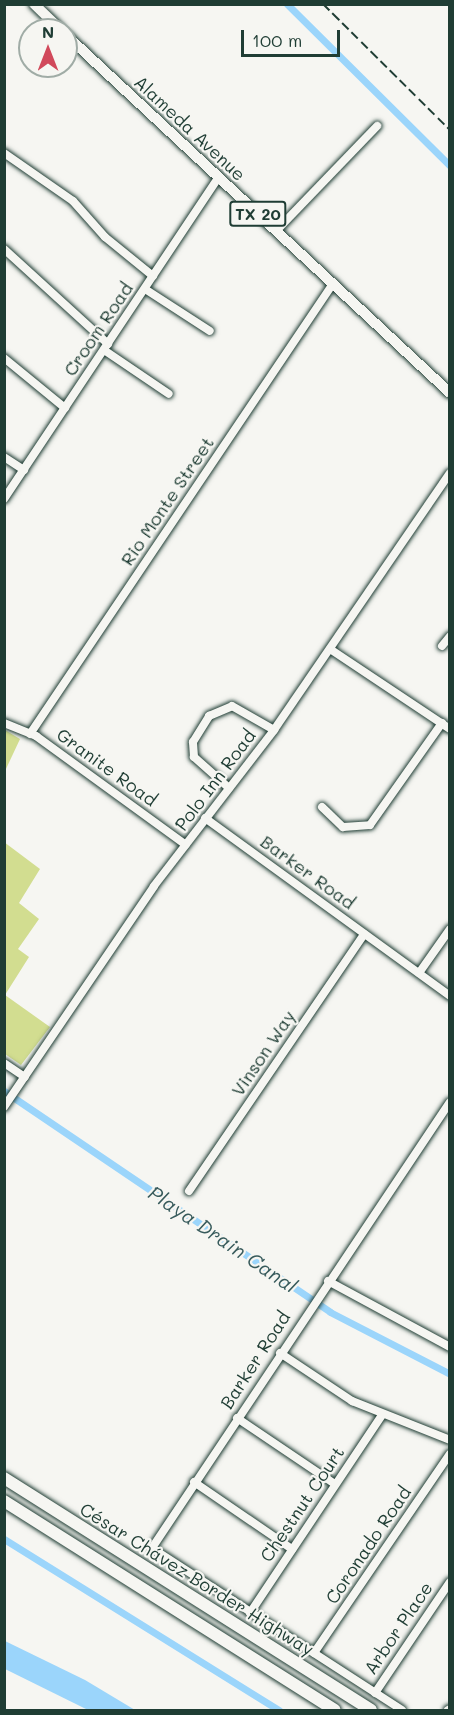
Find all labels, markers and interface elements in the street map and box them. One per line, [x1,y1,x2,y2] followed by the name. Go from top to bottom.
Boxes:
[18,18,78,78] north arrow
[244,18,343,56] scale bar
[42,21,54,42] text: N
[252,28,302,52] text: 100 m
[130,71,250,185] street label: Alameda Avenue
[228,201,288,227] road number: TX 20
[59,278,137,380] street label: Croom Road
[116,433,218,569] street label: Rio Monte Street
[53,723,161,811] street label: Granite Road
[170,725,260,835] street label: Polo Inn Road
[256,830,360,914] street label: Barker Road
[226,1006,300,1100] street label: Vinson Way
[144,1180,302,1298] water label: Playa Drain Canal
[216,1307,294,1413] street label: Barker Road
[255,1442,349,1566] street label: Chestnut Court
[321,1482,415,1608] street label: Coronado Road
[76,1498,318,1660] street label: César Chávez Border Highway
[359,1578,437,1678] street label: Arbor Place

